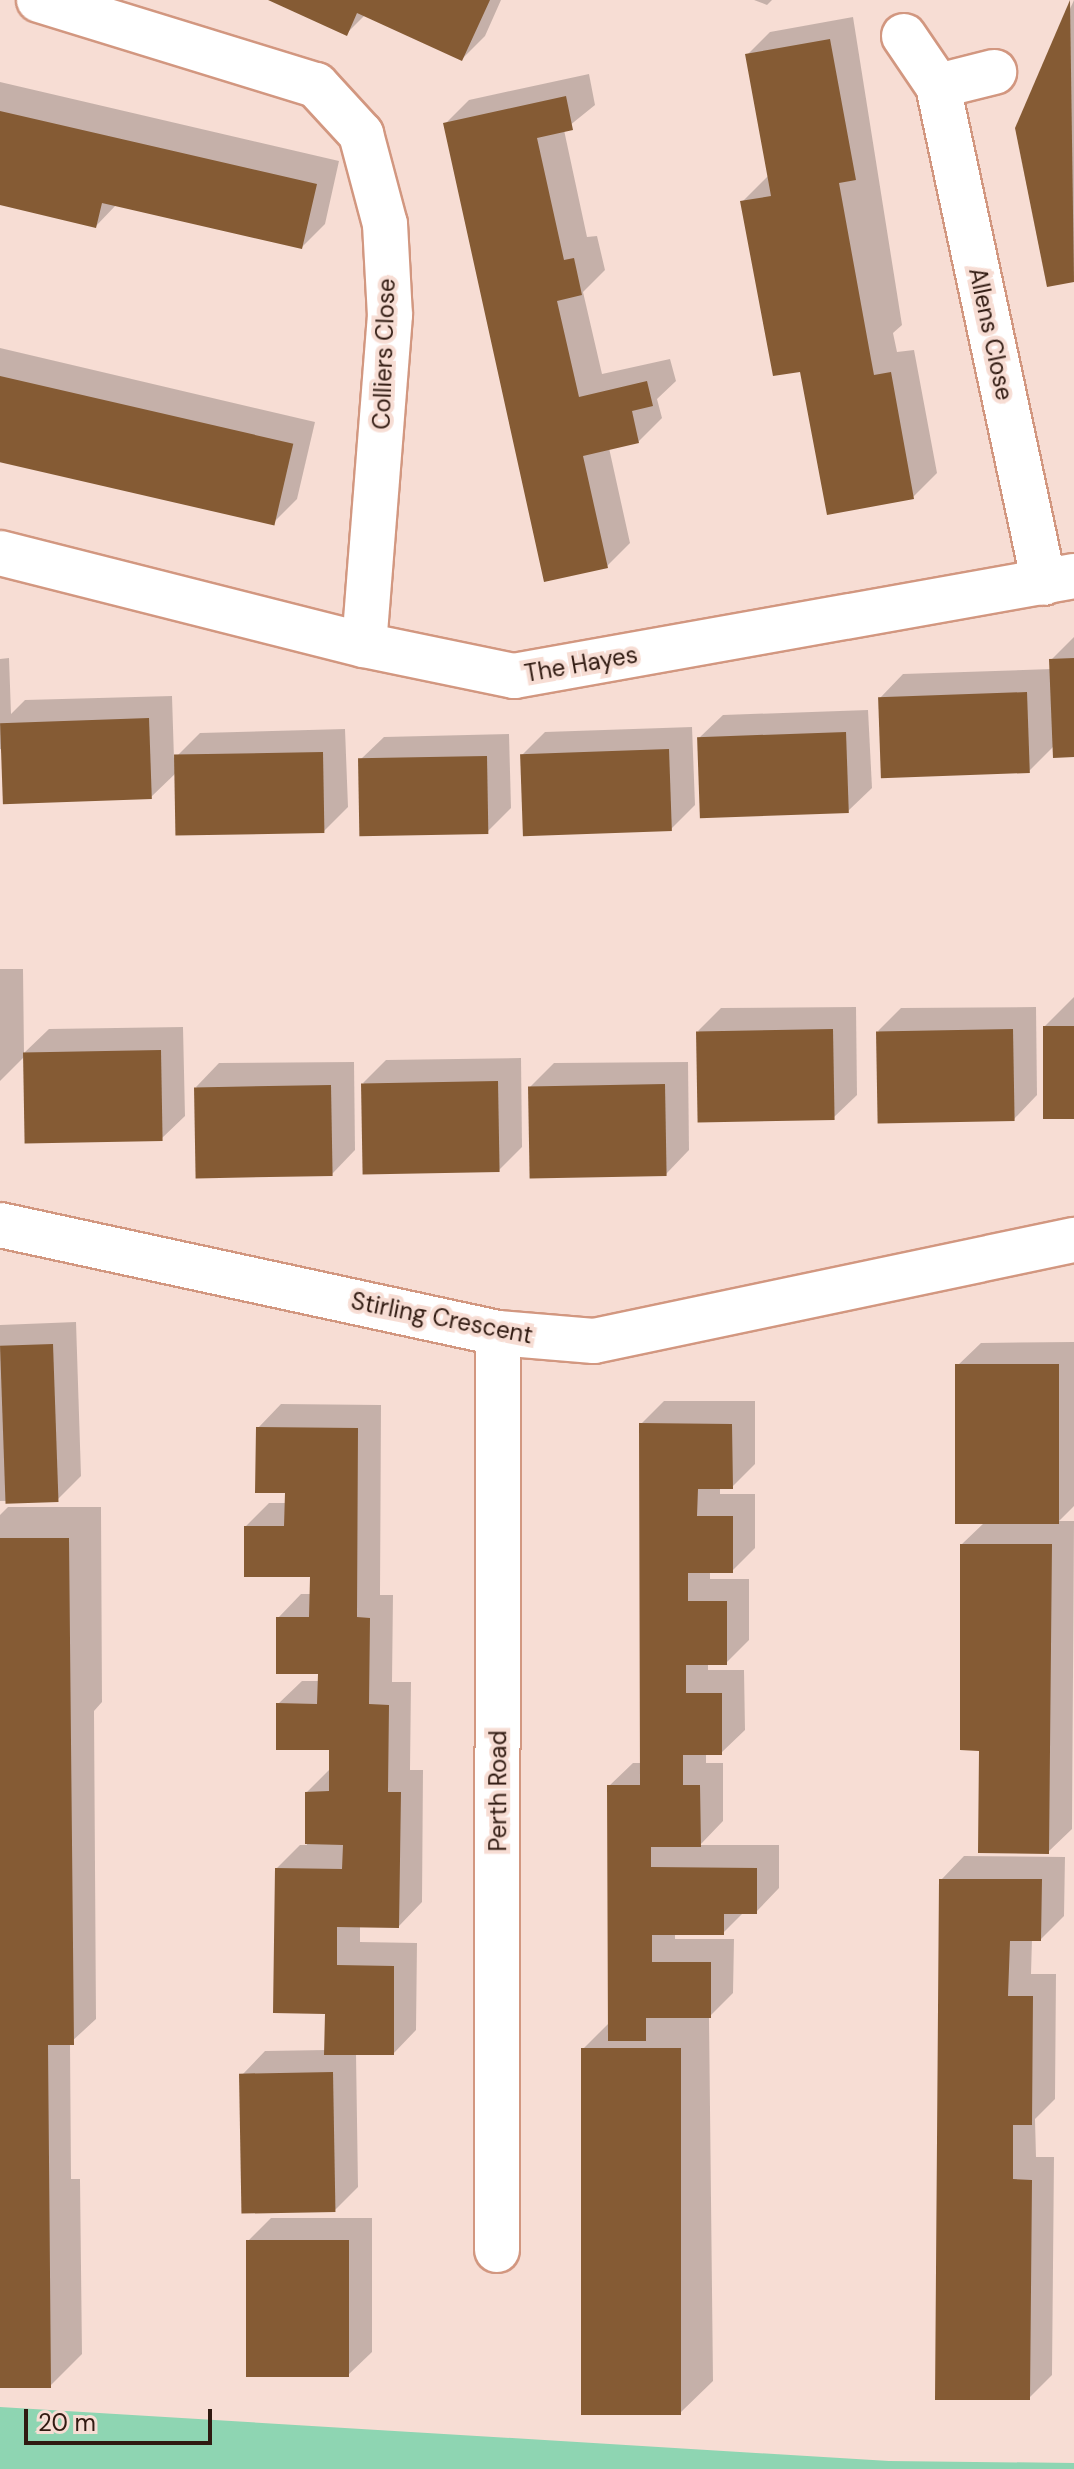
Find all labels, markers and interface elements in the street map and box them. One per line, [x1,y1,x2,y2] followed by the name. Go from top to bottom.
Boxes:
[963,265,1019,403] street label: Allens Close
[367,278,401,430] street label: Colliers Close
[522,640,640,688] street label: The Hayes
[349,1286,535,1350] street label: Stirling Crescent
[484,1730,512,1852] street label: Perth Road
[28,2393,216,2443] scale bar
[38,2407,96,2438] text: 20 m

